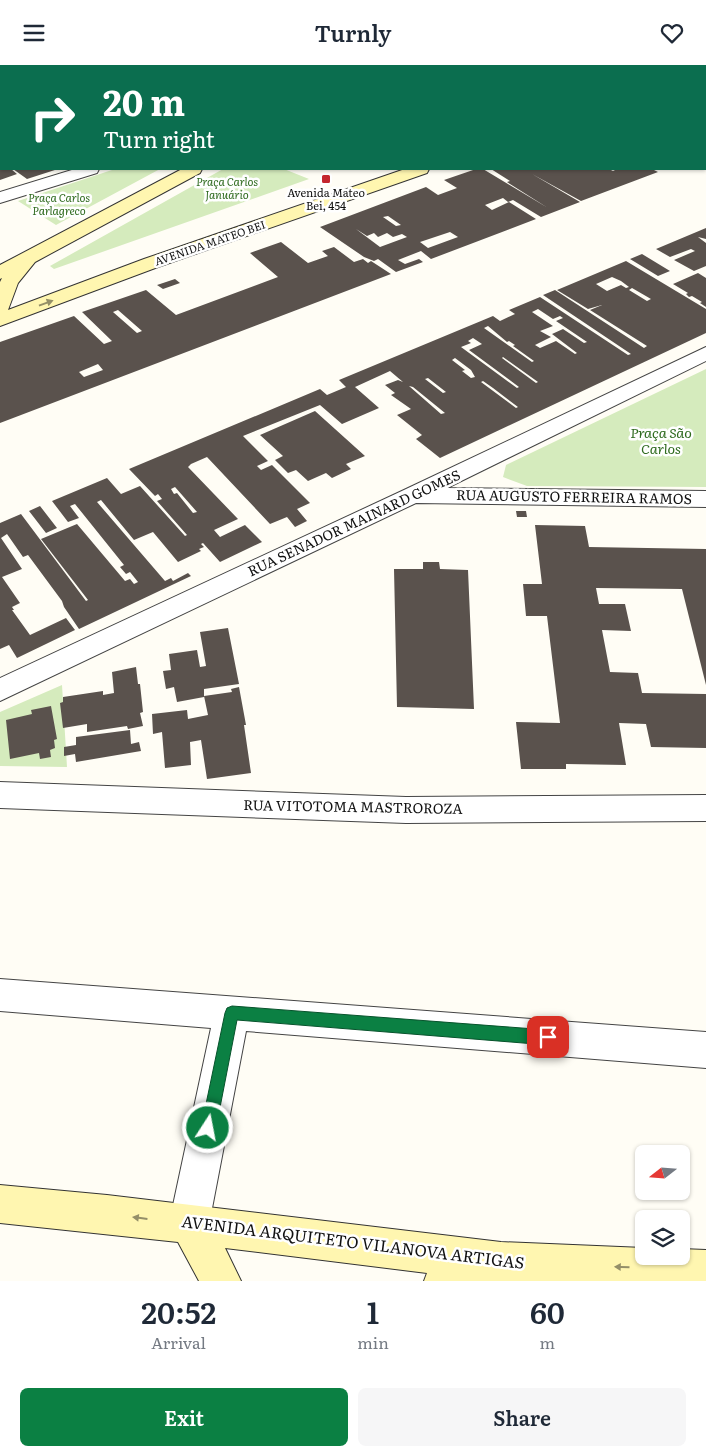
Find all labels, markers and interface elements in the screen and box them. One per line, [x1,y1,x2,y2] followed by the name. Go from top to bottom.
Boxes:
[315,16,392,49] text: Turnly
[20,19,48,47] icon: menu
[658,19,686,47] icon: heart
[103,75,185,127] text: 20 m
[20,85,85,150] icon: right
[103,122,215,155] text: Turn right
[196,173,258,202] park label: Praça Carlos Januário
[320,173,332,185] marker: Avenida Mateo Bei, 454
[287,184,365,213] place label: Avenida Mateo Bei, 454
[28,189,90,218] park label: Praça Carlos Parlagreco
[152,216,267,269] street label: AVENIDA MATEO BEI
[38,299,53,306] one-way arrow
[630,422,692,458] park label: Praça São Carlos
[244,464,463,580] street label: RUA SENADOR MAINARD GOMES
[456,484,692,508] street label: RUA AUGUSTO FERREIRA RAMOS
[243,794,464,818] street label: RUA VITOTOMA MASTROROZA
[527,1016,569,1058] pin
[534,1023,562,1051] icon: arrive
[181,1101,233,1153] position arrow
[635,1145,690,1200] north arrow
[635,1145,690,1265] map controls
[180,1208,526,1274] street label: AVENIDA ARQUITETO VILANOVA ARTIGAS
[635,1210,690,1265] button: layers
[132,1214,148,1222] one-way arrow
[614,1263,630,1271] one-way arrow
[141,1289,216,1333] text: 20:52
[367,1289,379,1333] text: 1
[530,1289,565,1333] text: 60
[151,1330,206,1354] text: Arrival
[357,1330,389,1354] text: min
[540,1330,555,1354] text: m
[20,1388,348,1446] button: Exit
[358,1388,686,1446] button: Share

